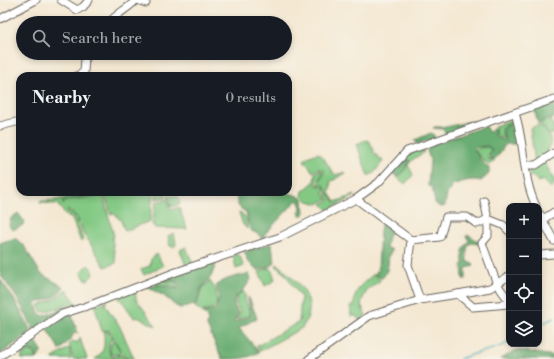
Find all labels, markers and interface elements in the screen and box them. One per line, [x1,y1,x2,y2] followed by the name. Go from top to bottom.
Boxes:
[16,16,292,60] search box
[30,27,52,49] icon: search
[62,29,142,48] text: Search here
[32,87,91,109] text: Nearby
[225,90,276,106] text: 0 results
[506,203,542,347] map controls
[506,203,542,239] button: +
[506,239,542,275] button: −
[506,275,542,311] button: locate
[506,311,542,347] button: layers

